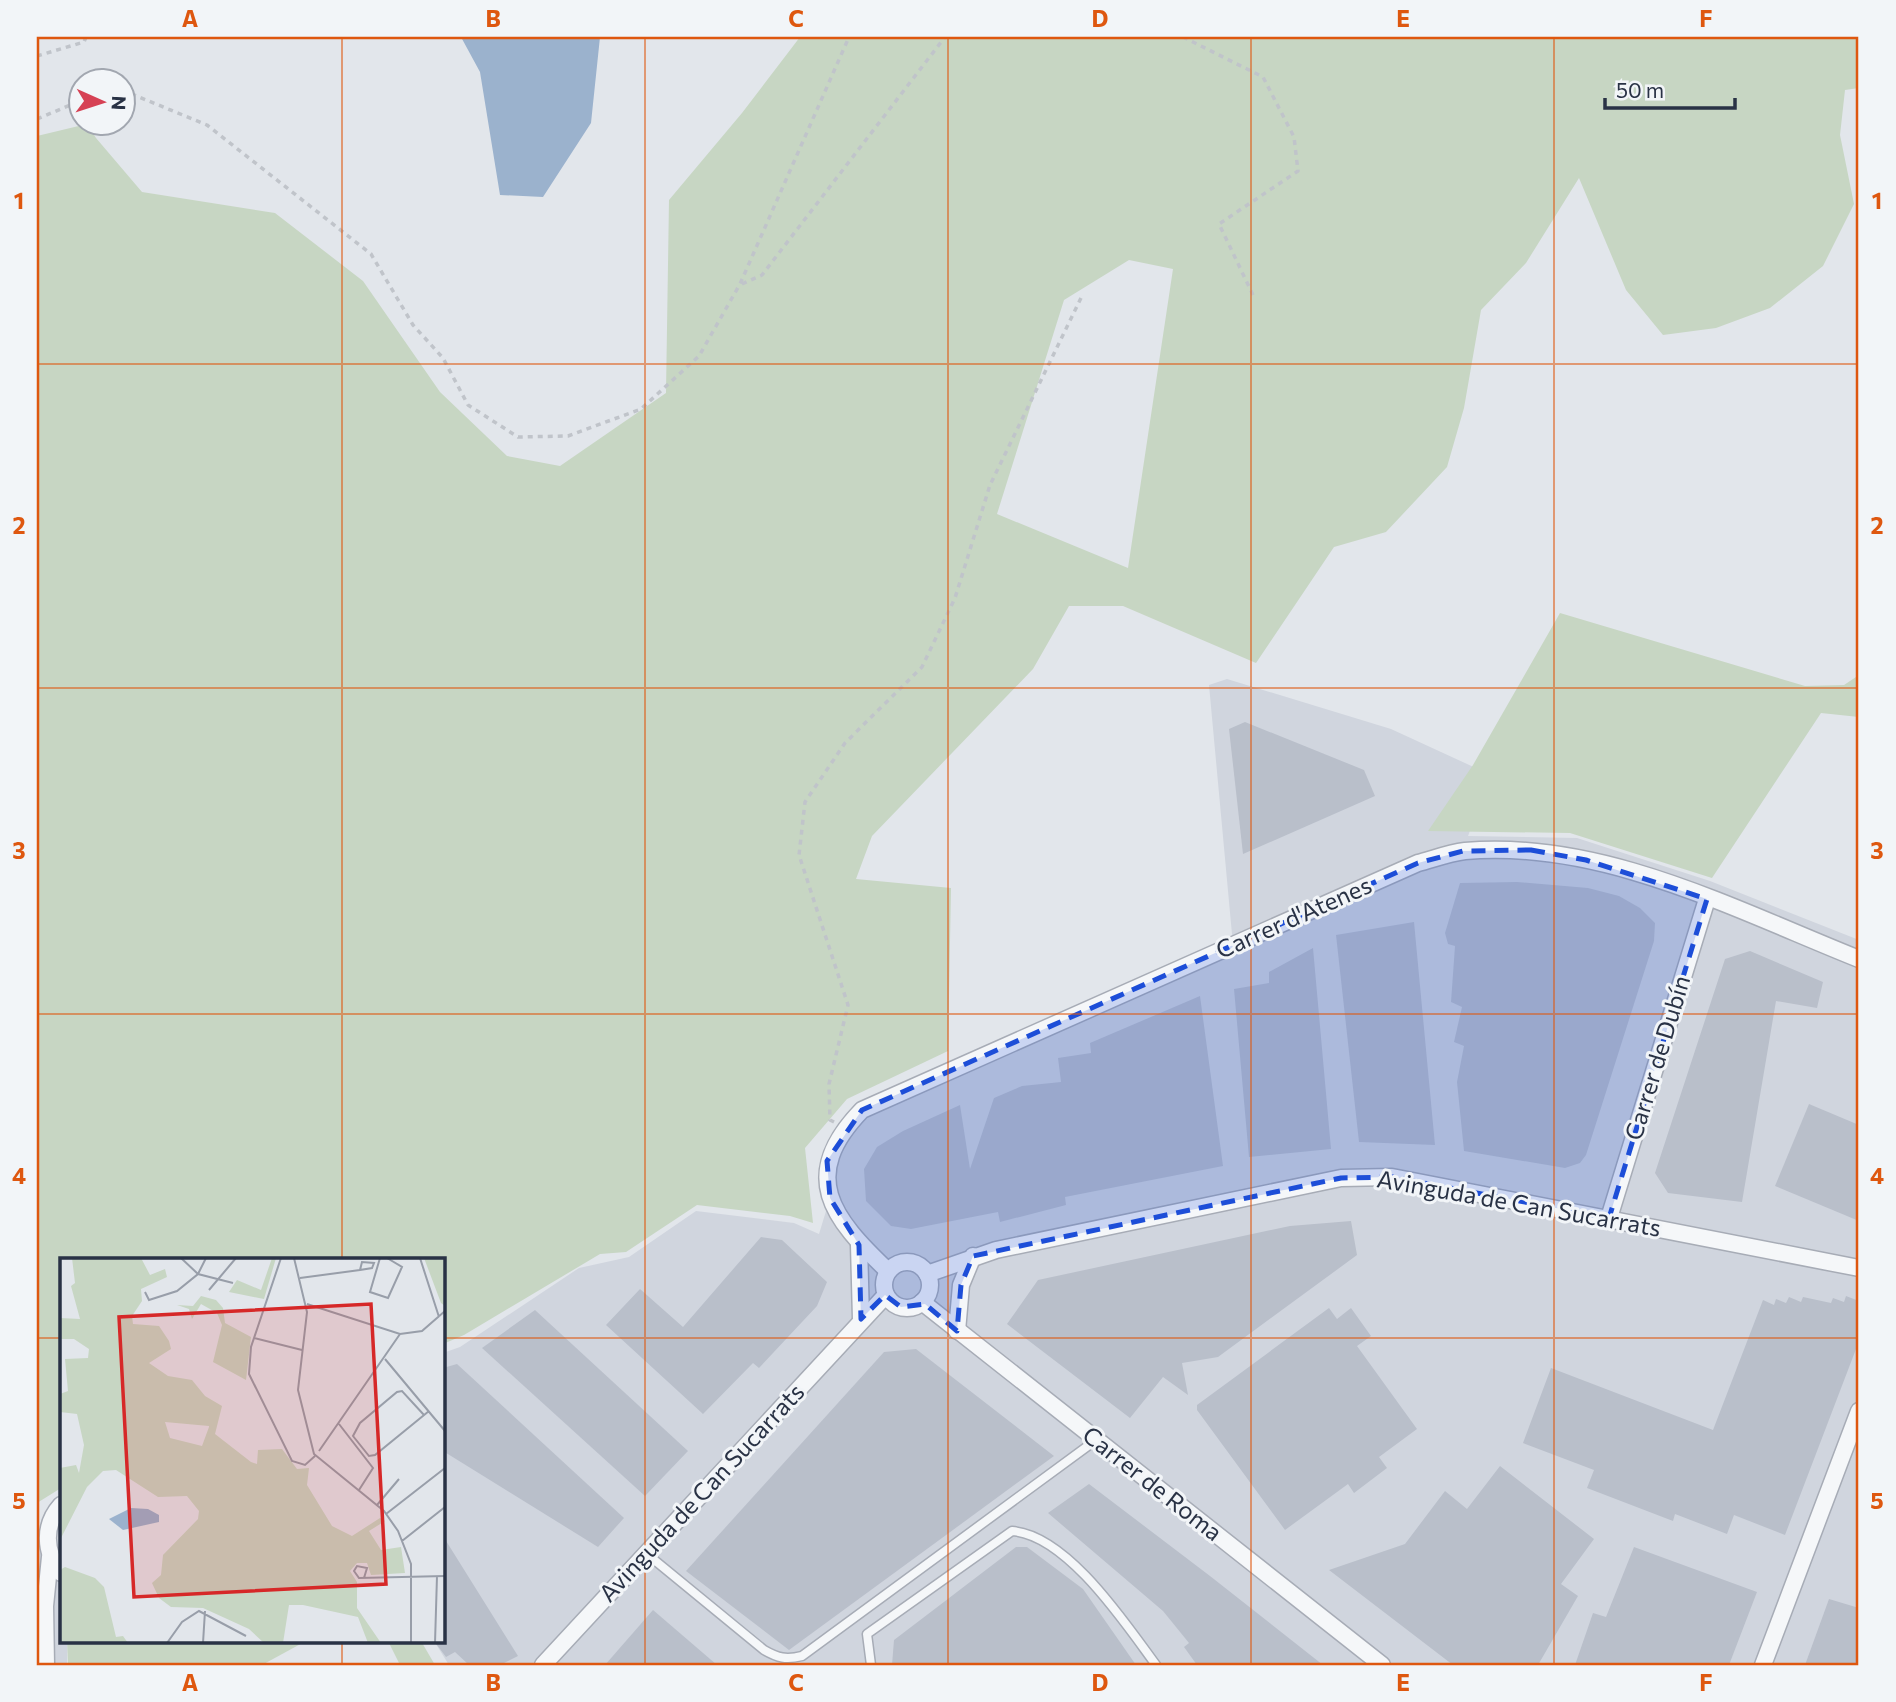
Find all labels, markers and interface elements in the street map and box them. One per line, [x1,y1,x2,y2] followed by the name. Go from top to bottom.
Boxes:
[182,4,199,32] text: A
[485,4,501,32] text: B
[788,4,804,32] text: C
[1092,4,1109,32] text: D
[1396,4,1410,32] text: E
[1699,4,1713,32] text: F
[66,66,136,136] north arrow
[1605,66,1735,110] scale bar
[1616,77,1664,102] text: 50 m
[108,95,131,111] text: N
[14,186,24,214] text: 1
[1872,186,1882,214] text: 1
[12,511,26,539] text: 2
[1870,511,1884,539] text: 2
[12,836,26,864] text: 3
[1870,836,1884,864] text: 3
[1211,869,1376,964] street label: Carrer d'Atenes
[1618,972,1695,1144] street label: Carrer de Dubín
[12,1161,26,1189] text: 4
[1870,1161,1884,1189] text: 4
[1375,1163,1664,1242] street label: Avinguda de Can Sucarrats
[60,1258,444,1642] inset map
[592,1377,810,1607] street label: Avinguda de Can Sucarrats
[1077,1419,1228,1546] street label: Carrer de Roma
[12,1486,26,1514] text: 5
[1870,1486,1884,1514] text: 5
[182,1668,199,1696] text: A
[485,1668,501,1696] text: B
[788,1668,804,1696] text: C
[1092,1668,1109,1696] text: D
[1396,1668,1410,1696] text: E
[1699,1668,1713,1696] text: F

